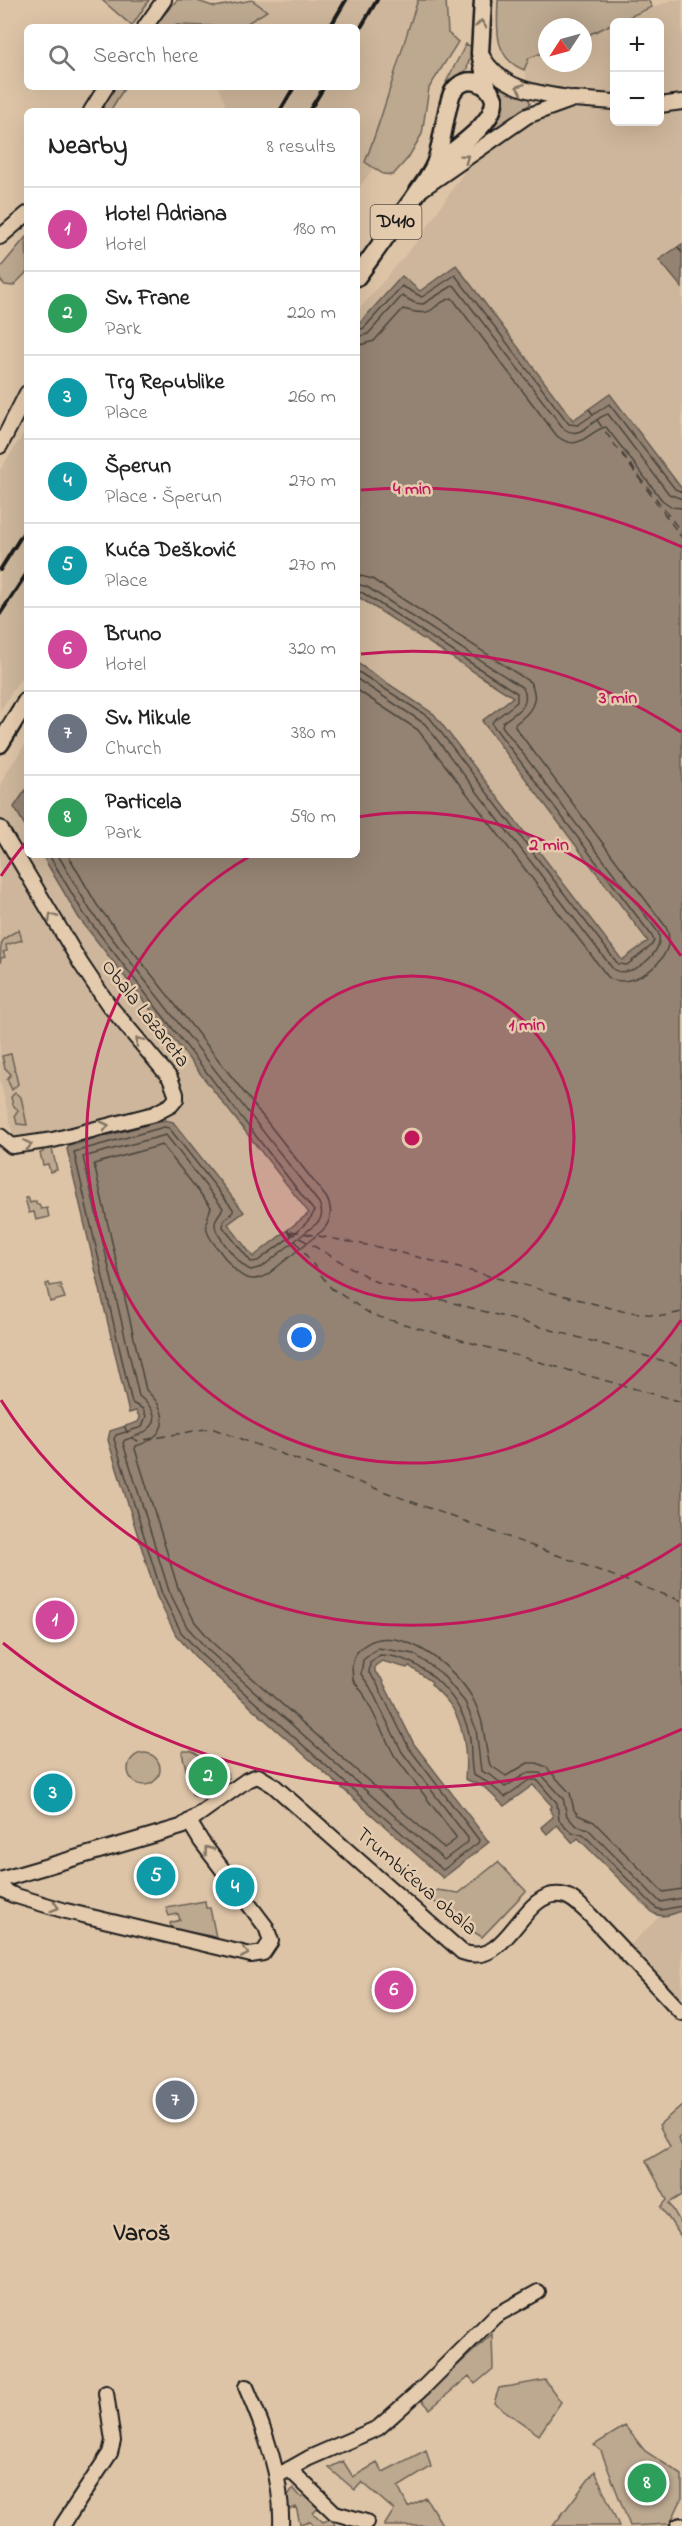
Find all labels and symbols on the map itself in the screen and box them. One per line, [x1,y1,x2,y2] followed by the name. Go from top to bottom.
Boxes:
[538,18,592,72] north arrow
[474,19,487,28] one-way arrow
[515,83,526,95] one-way arrow
[459,154,470,165] one-way arrow
[370,205,422,239] road number: D410
[393,477,431,503] text: 4 min
[598,686,637,712] text: 3 min
[528,833,569,859] text: 2 min
[47,913,59,923] one-way arrow
[93,954,197,1074] street label: Obala Lazareta
[509,1013,545,1039] text: 1 min
[135,1037,146,1048] one-way arrow
[99,1121,109,1134] one-way arrow
[402,1128,422,1148] centre of rings
[23,1139,33,1152] one-way arrow
[287,1323,316,1352] your location
[36,1598,74,1642] pin: 1
[188,1754,228,1798] pin: 2
[34,1770,72,1816] pin: 3
[349,1821,483,1943] street label: Trumbićeva obala
[204,1846,215,1857] one-way arrow
[136,1854,176,1898] pin: 5
[216,1864,254,1910] pin: 4
[49,1900,60,1912] one-way arrow
[239,1946,249,1959] one-way arrow
[374,1968,414,2012] pin: 6
[156,2078,195,2122] pin: 7
[113,2217,170,2252] district label: Varoš
[628,2460,666,2506] pin: 8

